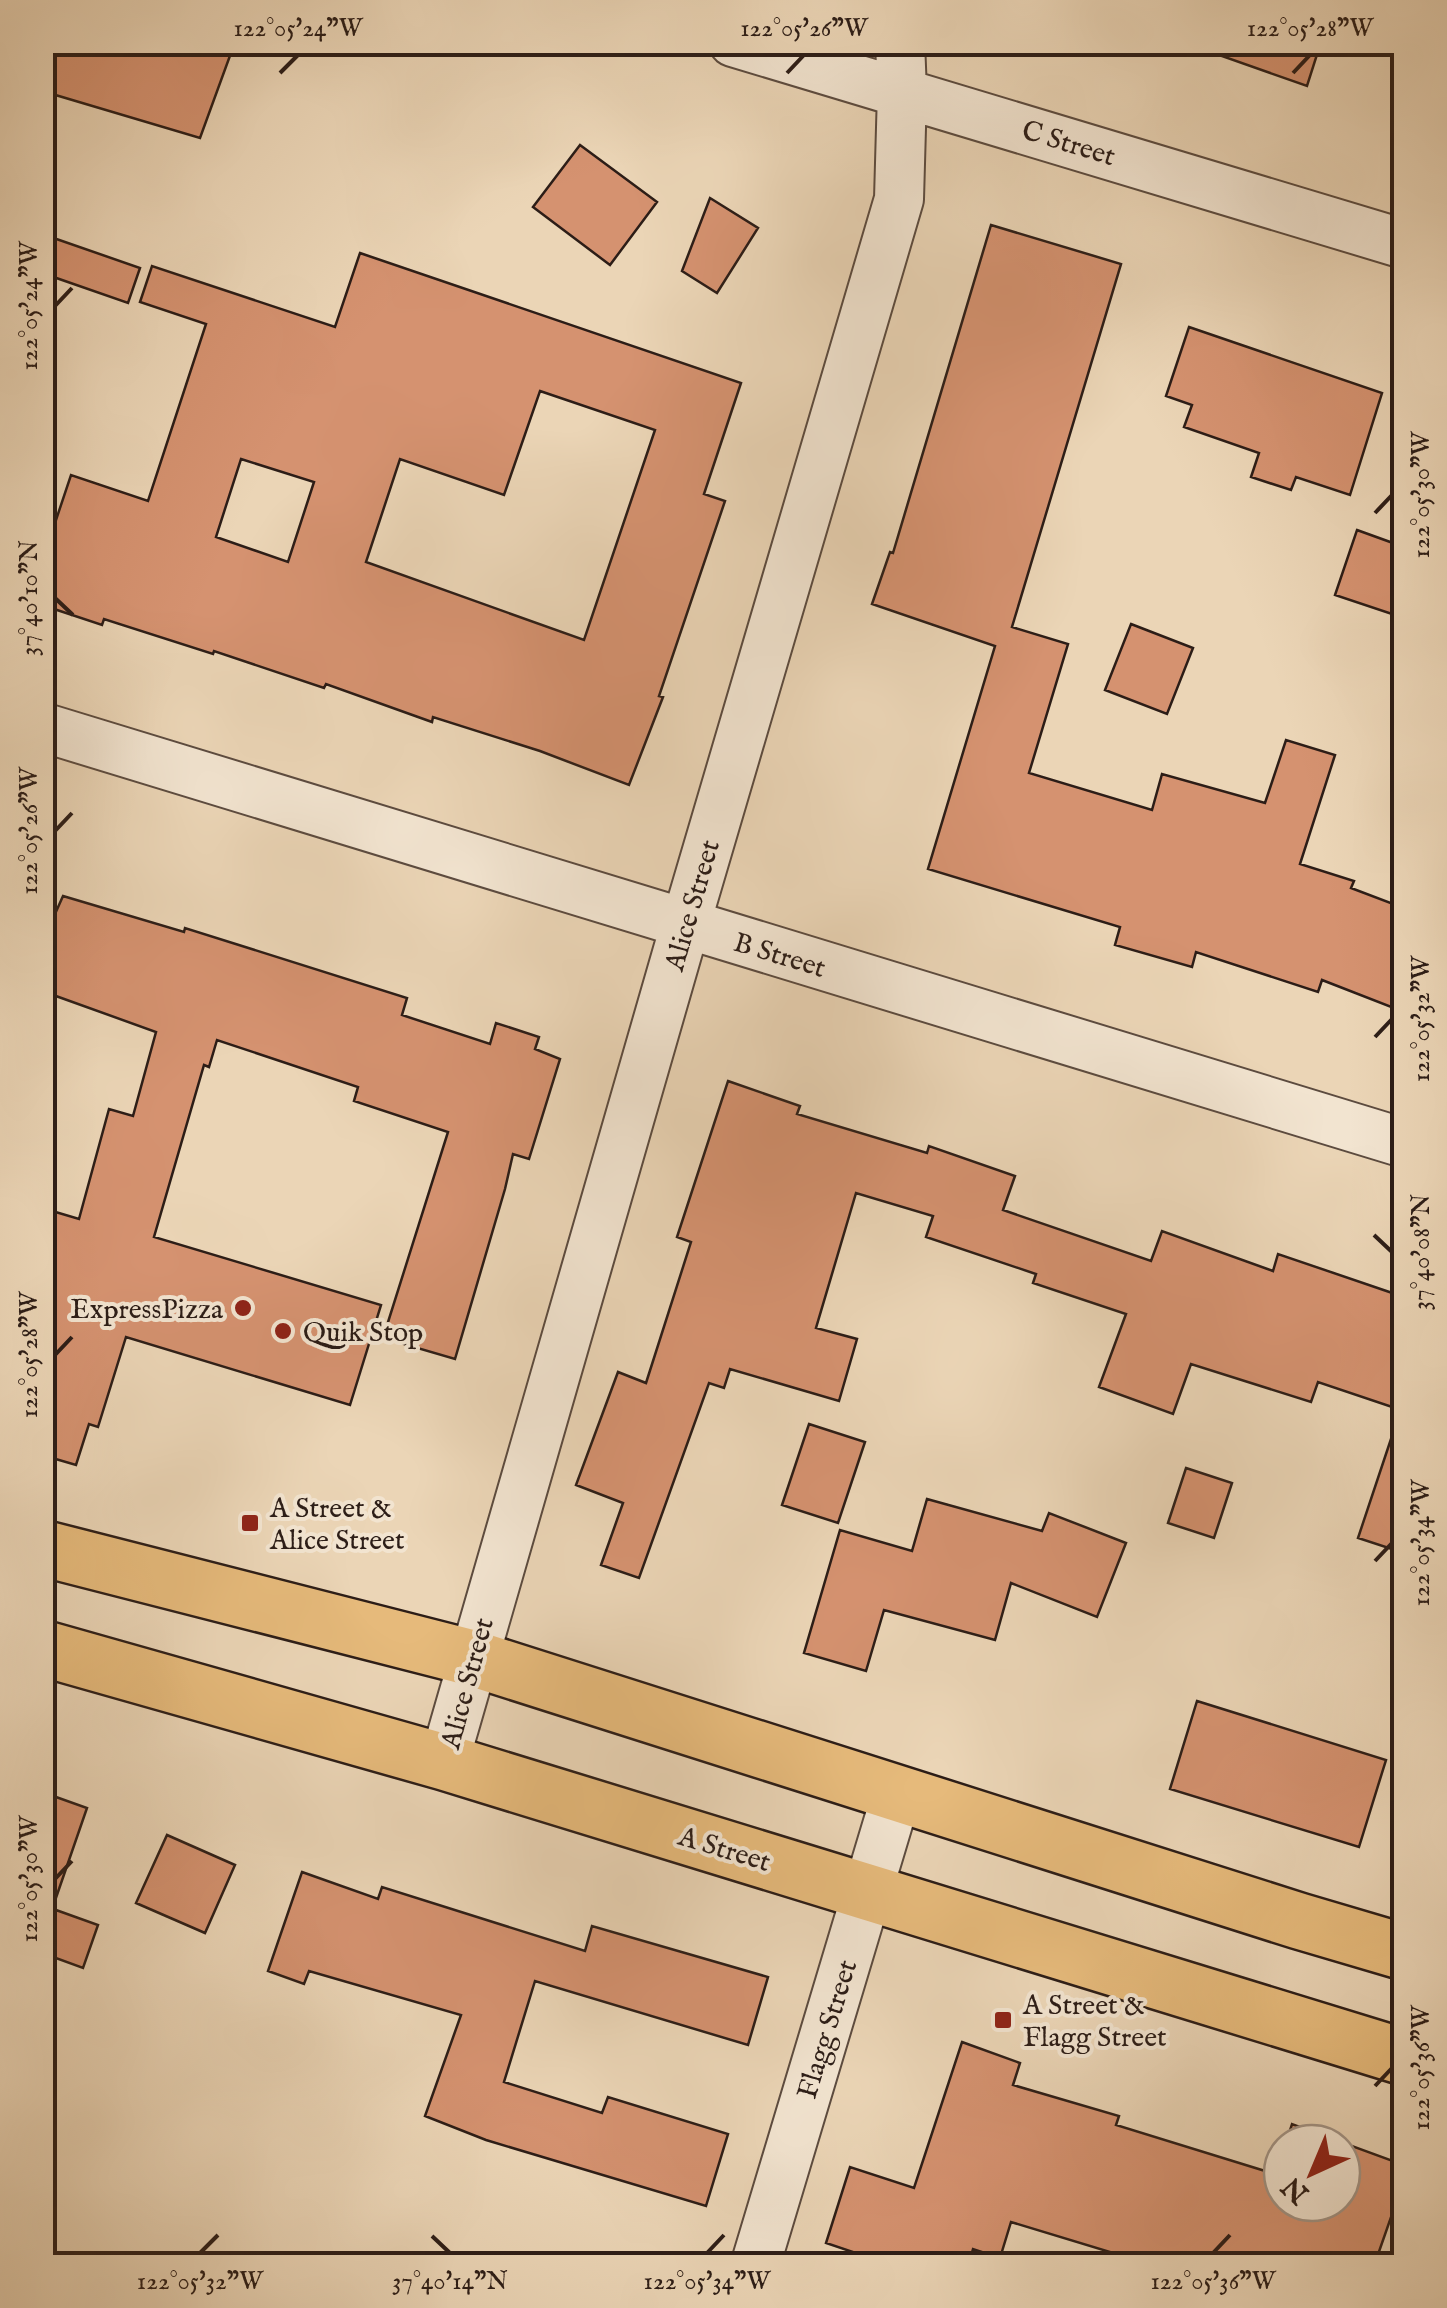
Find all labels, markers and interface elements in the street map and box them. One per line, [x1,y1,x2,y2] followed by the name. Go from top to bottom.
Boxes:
[233,13,364,45] text: 122°05'24"W
[740,13,869,45] text: 122°05'26"W
[1247,13,1375,45] text: 122°05'28"W
[1017,114,1120,175] street label: C Street
[14,240,46,371] text: 122°05'24"W
[1406,430,1438,558] text: 122°05'30"W
[14,540,46,656] text: 37°40'10"N
[14,766,46,895] text: 122°05'26"W
[658,836,729,976] street label: Alice Street
[729,926,830,987] street label: B Street
[1406,955,1438,1082] text: 122°05'32"W
[1406,1194,1438,1310] text: 37°40'08"N
[14,1290,46,1418] text: 122°05'28"W
[70,1293,224,1328] place label: ExpressPizza
[232,1297,254,1319] marker: ExpressPizza
[303,1316,423,1351] place label: Quik Stop
[272,1320,294,1342] marker: Quik Stop
[1406,1478,1438,1606] text: 122°05'34"W
[269,1492,405,1559] place label: A Street & Alice Street
[239,1512,261,1534] marker: A Street & Alice Street
[434,1614,503,1754] street label: Alice Street
[14,1814,46,1942] text: 122°05'30"W
[673,1820,775,1881] street label: A Street
[791,1956,866,2104] street label: Flagg Street
[1022,1989,1167,2056] place label: A Street & Flagg Street
[1406,2004,1438,2131] text: 122°05'36"W
[992,2009,1014,2031] marker: A Street & Flagg Street
[1262,2123,1362,2223] north arrow
[1275,2168,1318,2211] text: N
[137,2266,264,2298] text: 122°05'32"W
[392,2266,508,2298] text: 37°40'14"N
[644,2266,772,2298] text: 122°05'34"W
[1150,2266,1277,2298] text: 122°05'36"W

